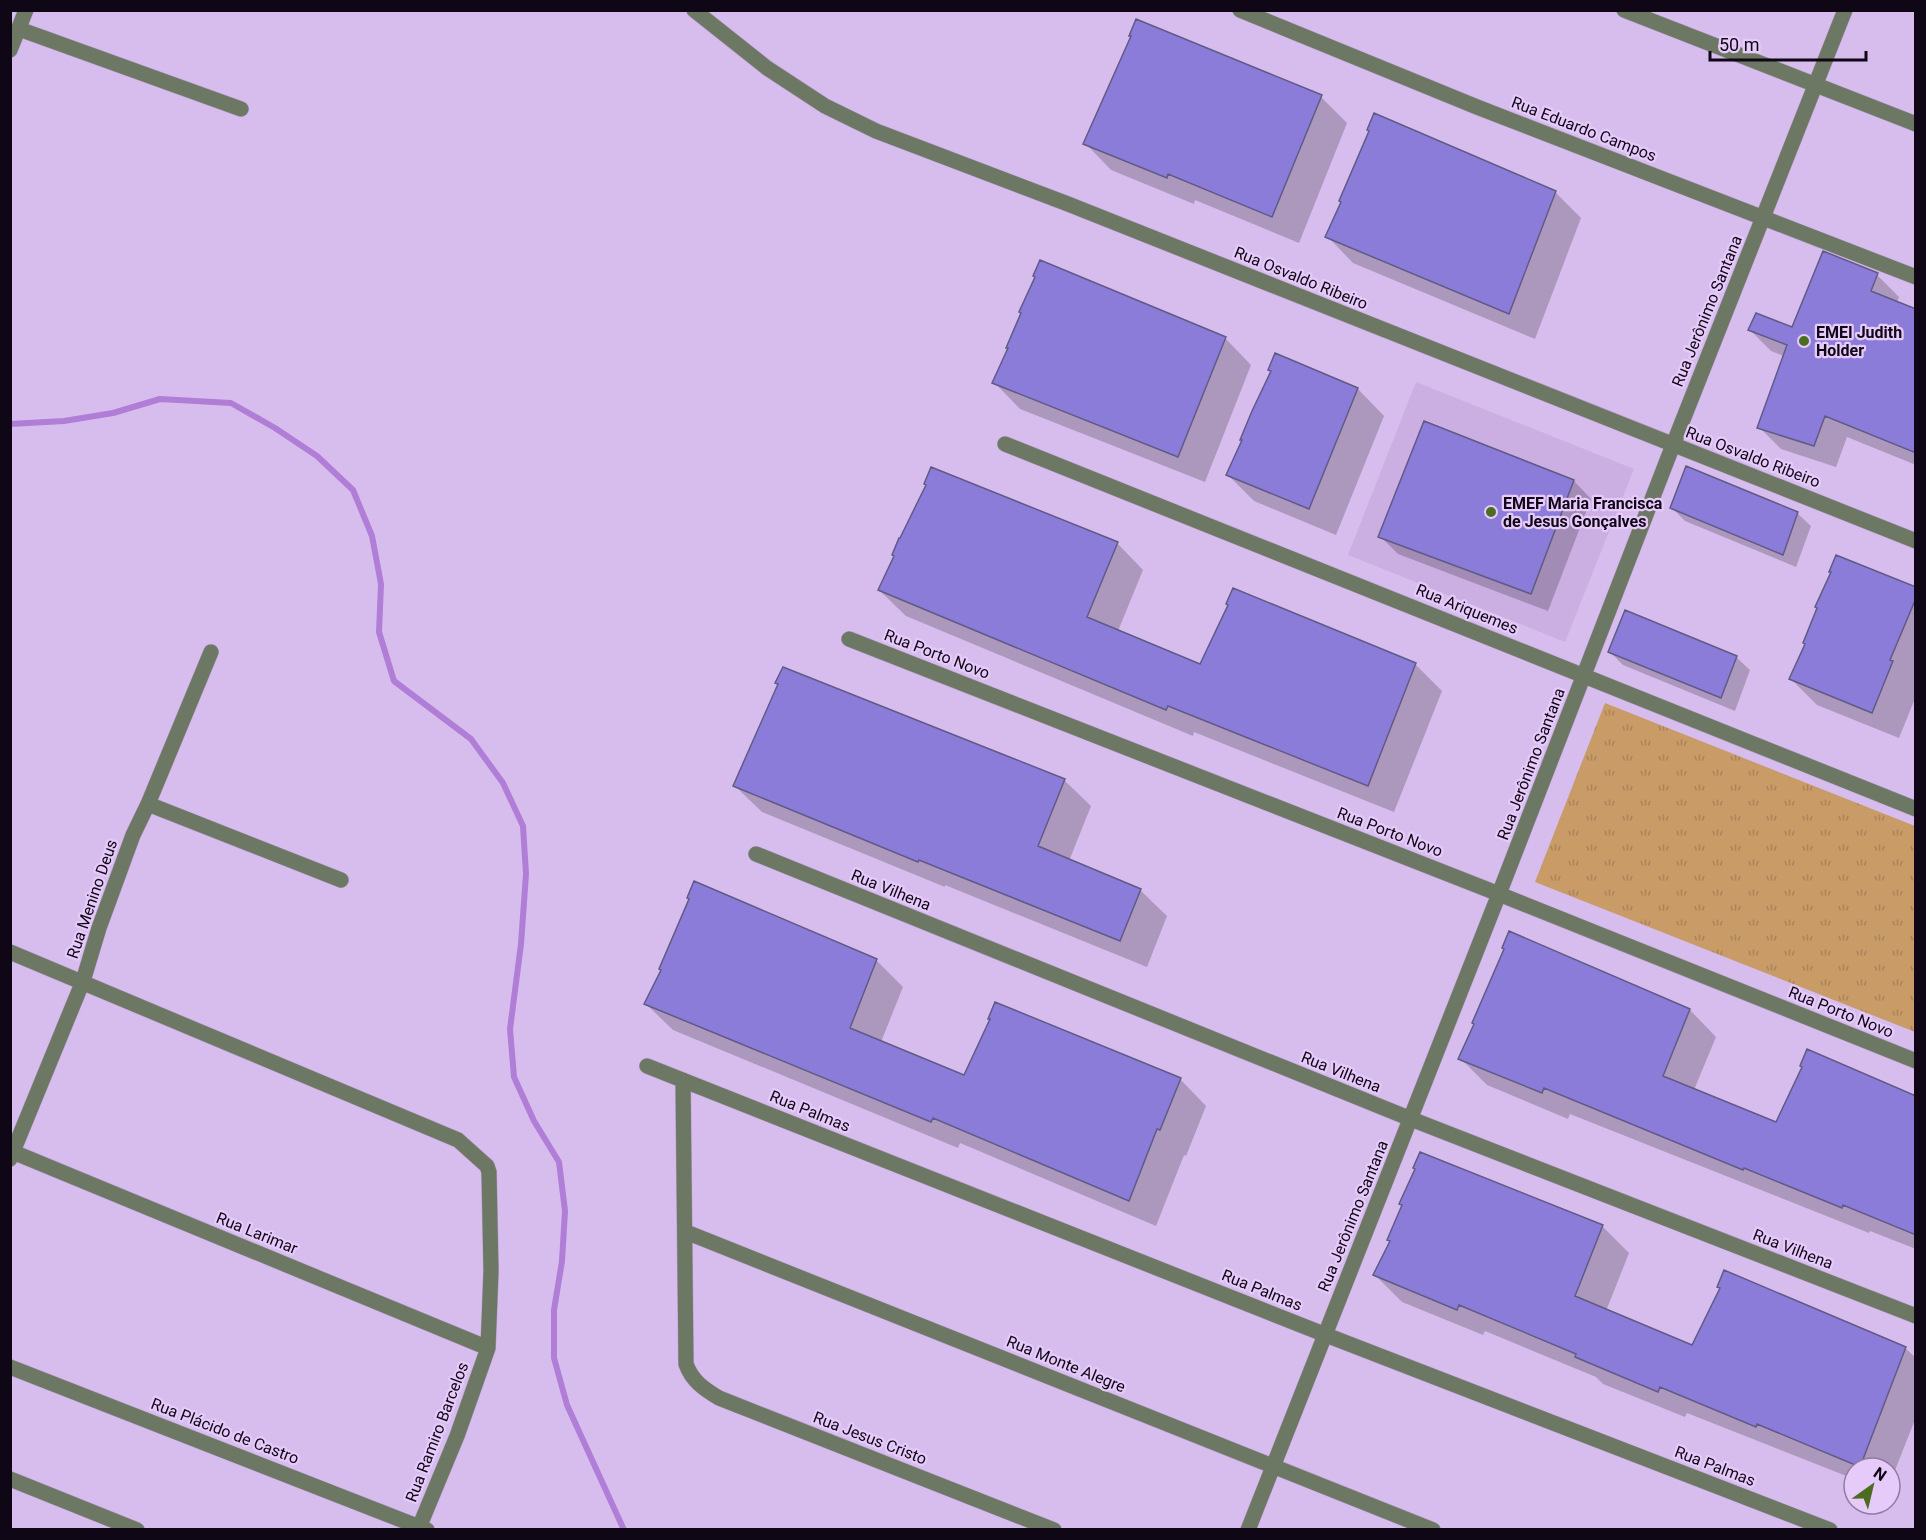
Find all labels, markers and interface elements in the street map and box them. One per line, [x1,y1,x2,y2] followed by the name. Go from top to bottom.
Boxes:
[1710,24,1866,62] scale bar
[1719,34,1759,55] text: 50 m
[1509,93,1659,165] street label: Rua Eduardo Campos
[1668,233,1746,389] street label: Rua Jerônimo Santana
[1231,243,1371,313] street label: Rua Osvaldo Ribeiro
[1816,323,1902,360] place label: EMEI Judith Holder
[1797,334,1811,348] marker: EMEI Judith Holder
[1683,423,1823,491] street label: Rua Osvaldo Ribeiro
[1503,494,1663,531] place label: EMEF Maria Francisca de Jesus Gonçalves
[1484,505,1498,519] marker: EMEF Maria Francisca de Jesus Gonçalves
[1413,580,1521,638] street label: Rua Ariquemes
[881,625,993,683] street label: Rua Porto Novo
[1493,685,1569,843] street label: Rua Jerônimo Santana
[1334,803,1446,861] street label: Rua Porto Novo
[63,837,121,961] street label: Rua Menino Deus
[848,865,934,915] street label: Rua Vilhena
[1786,982,1896,1042] street label: Rua Porto Novo
[1298,1047,1384,1097] street label: Rua Vilhena
[767,1086,853,1136] street label: Rua Palmas
[1314,1138,1392,1294] street label: Rua Jerônimo Santana
[214,1208,301,1258] street label: Rua Larimar
[1750,1225,1836,1273] street label: Rua Vilhena
[1219,1265,1305,1315] street label: Rua Palmas
[1004,1331,1128,1397] street label: Rua Monte Alegre
[402,1359,472,1505] street label: Rua Ramiro Barcelos
[148,1394,302,1468] street label: Rua Plácido de Castro
[811,1408,929,1468] street label: Rua Jesus Cristo
[1672,1442,1758,1490] street label: Rua Palmas
[1842,1456,1902,1516] north arrow
[1870,1463,1890,1485] text: N

